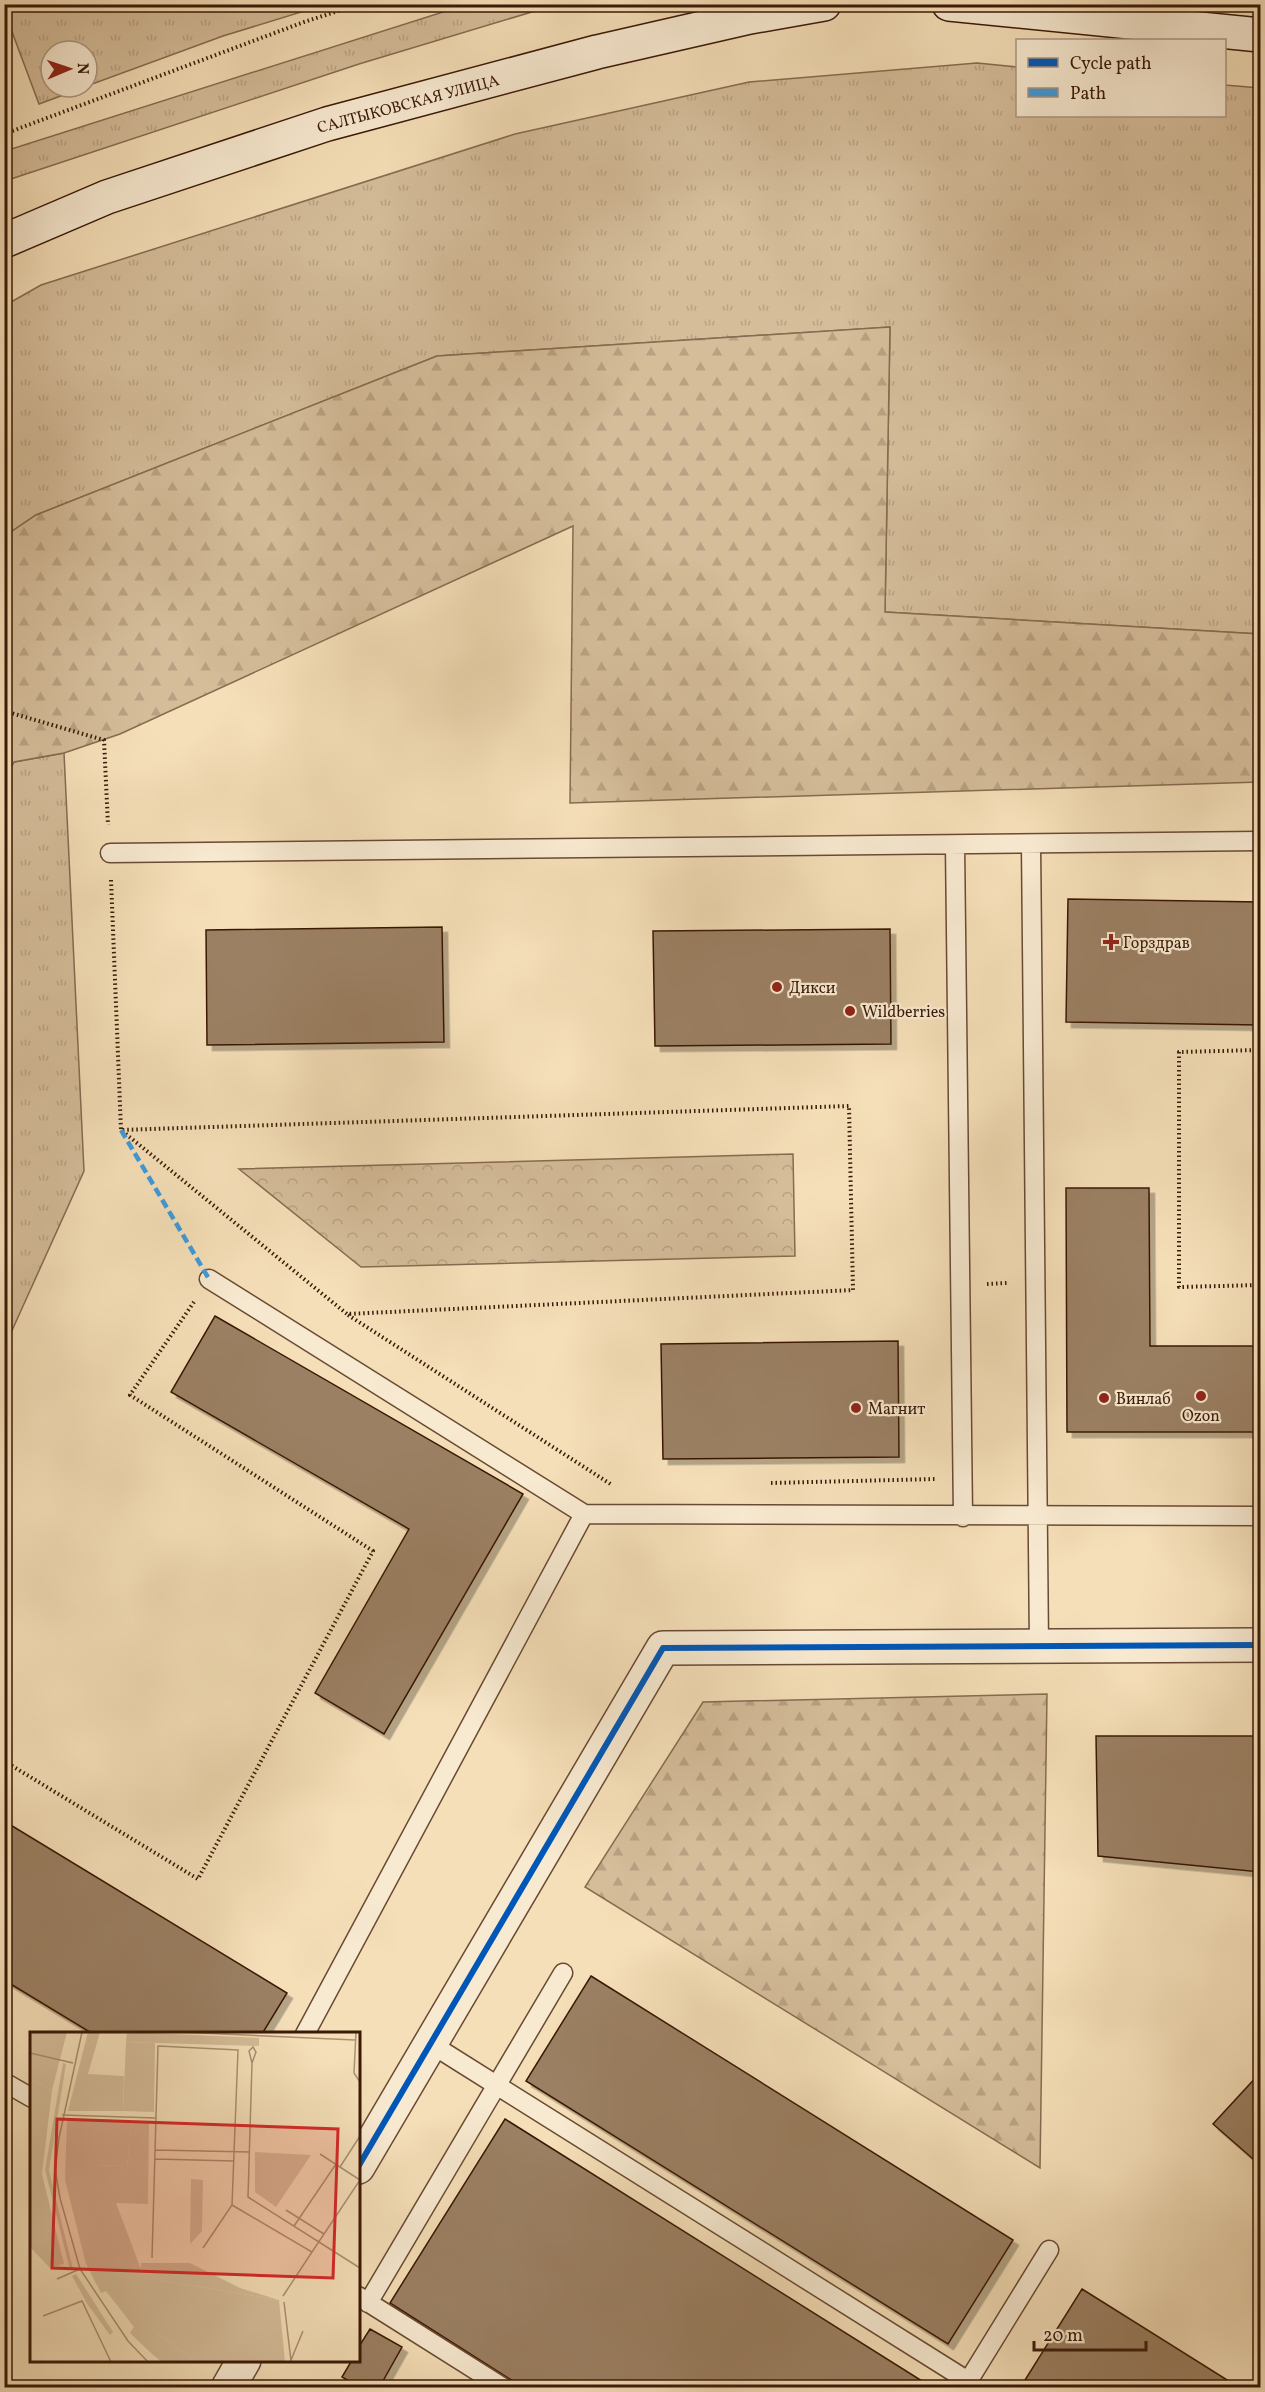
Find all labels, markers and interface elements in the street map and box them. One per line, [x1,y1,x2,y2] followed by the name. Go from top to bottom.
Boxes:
[39,39,99,99] north arrow
[1016,39,1226,117] legend
[1070,52,1152,77] text: Cycle path
[71,62,93,75] text: N
[315,70,502,140] street label: САЛТЫКОВСКАЯ УЛИЦА
[1070,82,1106,107] text: Path
[1123,933,1190,955] place label: Горздрав
[1104,935,1118,949] marker: Горздрав
[789,978,836,1000] place label: Дикси
[770,980,784,994] marker: Дикси
[862,1002,945,1024] place label: Wildberries
[843,1004,857,1018] marker: Wildberries
[1116,1389,1171,1411] place label: Винлаб
[1194,1389,1208,1403] marker: Ozon
[1097,1391,1111,1405] marker: Винлаб
[868,1399,925,1421] place label: Магнит
[849,1401,863,1415] marker: Магнит
[1182,1406,1220,1428] place label: Ozon
[30,2032,360,2362] inset map
[1034,2314,1146,2352] scale bar
[1043,2324,1083,2349] text: 20 m

